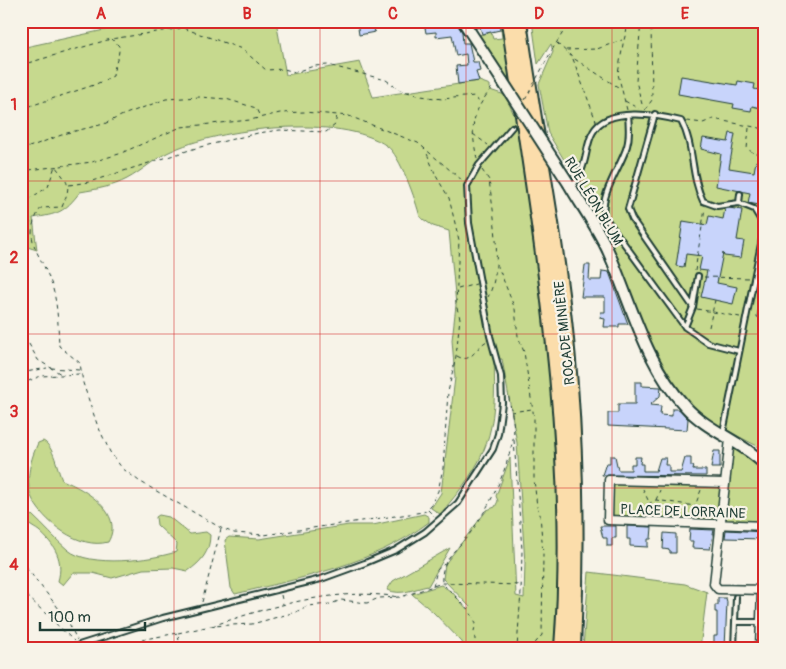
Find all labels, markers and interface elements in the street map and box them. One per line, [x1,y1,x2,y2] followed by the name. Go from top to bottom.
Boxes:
[96,4,107,24] text: A
[242,4,252,24] text: B
[388,4,398,24] text: C
[534,4,544,24] text: D
[681,4,690,24] text: E
[11,95,17,115] text: 1
[561,154,627,248] street label: RUE LÉON BLUM
[10,248,19,268] text: 2
[550,280,578,386] street label: ROCADE MINIÈRE
[10,402,19,422] text: 3
[620,501,746,522] street label: PLACE DE LORRAINE
[9,555,19,575] text: 4
[40,599,145,631] scale bar
[48,608,91,627] text: 100 m

